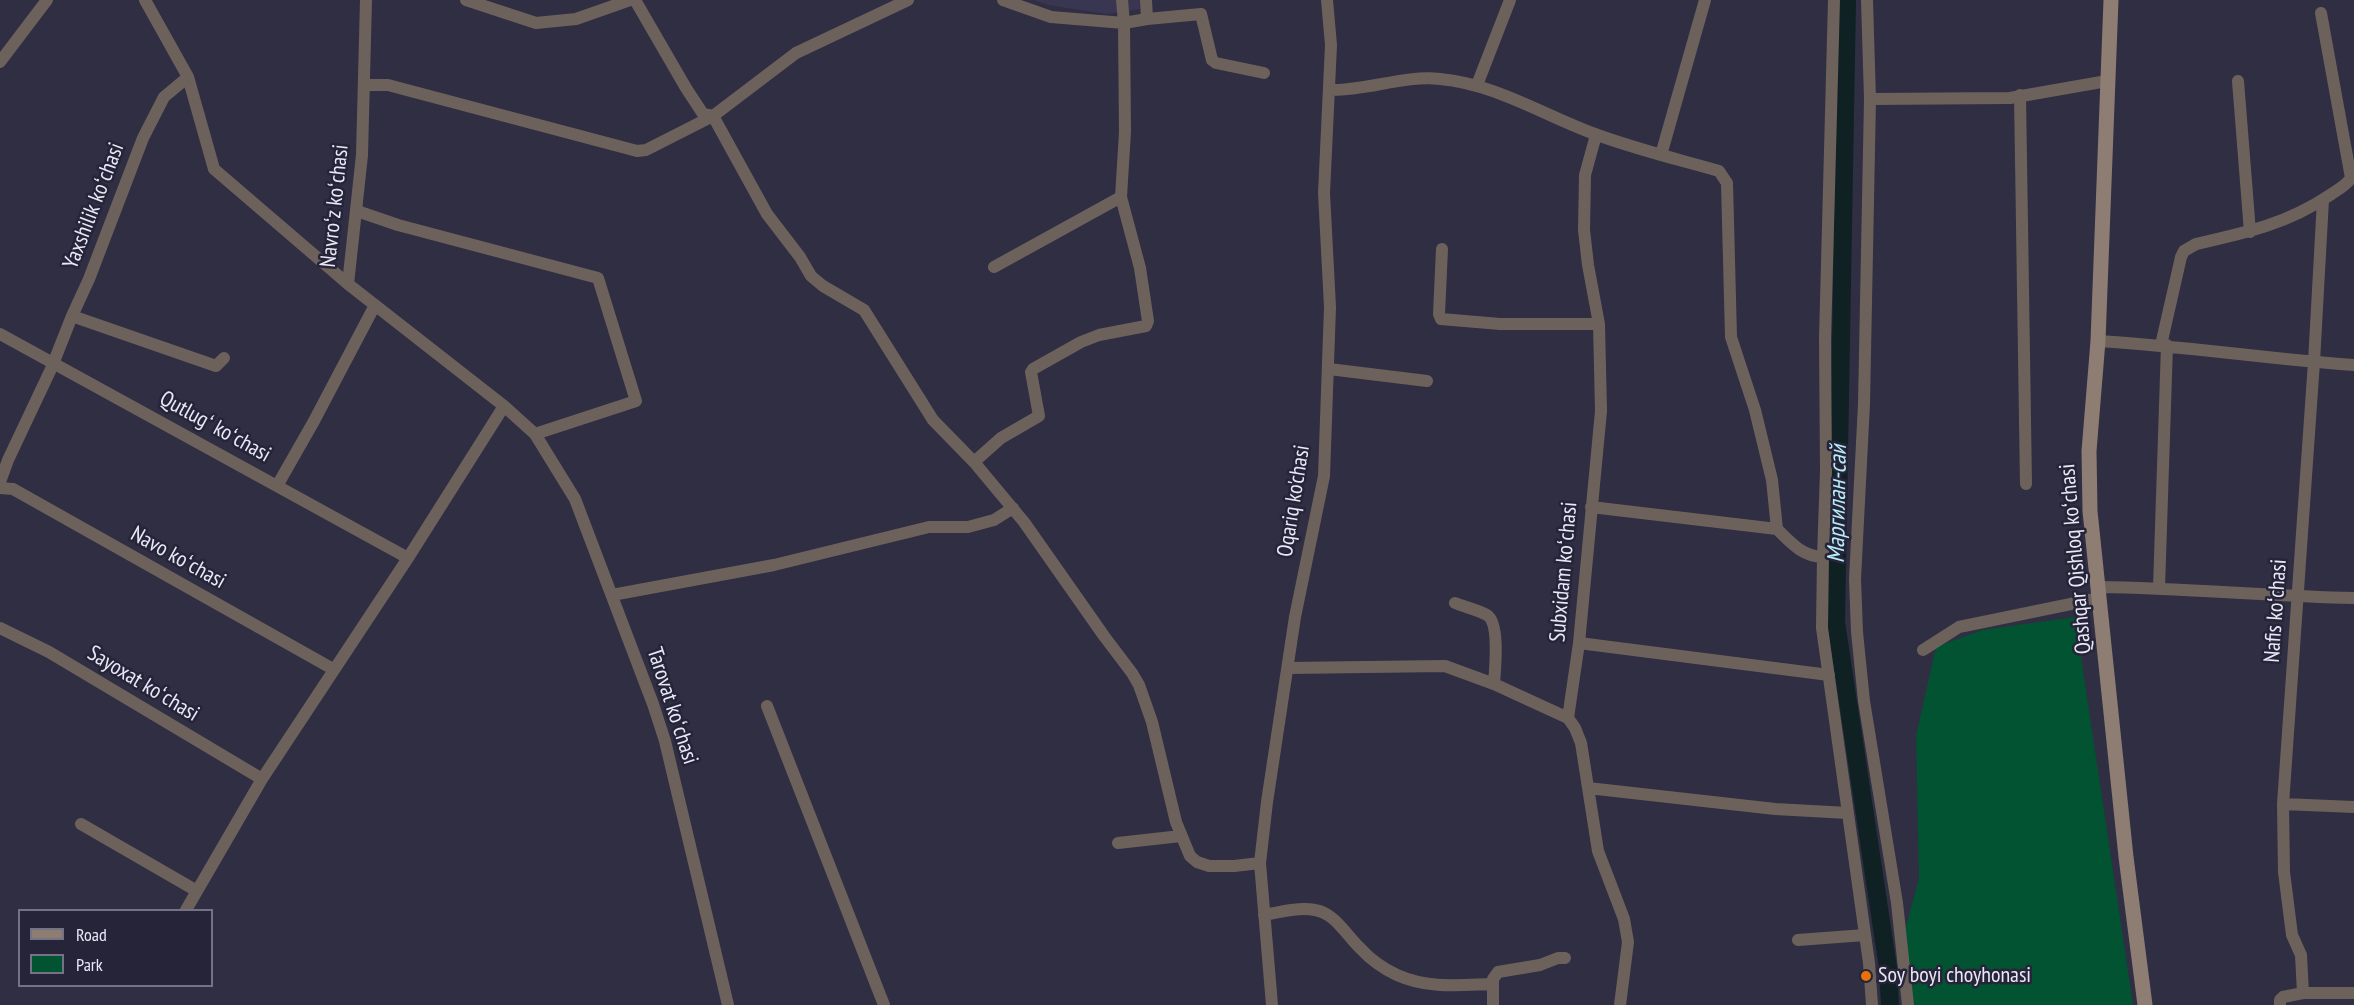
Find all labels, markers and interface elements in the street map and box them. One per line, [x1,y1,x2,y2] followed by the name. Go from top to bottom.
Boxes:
[58,139,130,273] street label: Yaxshilik koʻchasi
[315,143,355,269] street label: Navroʻz koʻchasi
[155,386,275,468] street label: Qutlugʻ koʻchasi
[1272,443,1316,559] street label: Oqariq ko'chasi
[1823,445,1853,563] water label: Маргилан-сай
[2055,463,2097,655] street label: Qashqar Qishloq koʻchasi
[1545,501,1583,643] street label: Subxidam koʻchasi
[126,521,230,595] street label: Navo koʻchasi
[2259,558,2293,664] street label: Nafis koʻchasi
[82,640,204,728] street label: Sayoxat koʻchasi
[641,644,703,768] street label: Tarovat koʻchasi
[18,909,213,987] legend
[76,923,107,946] text: Road
[76,953,103,976] text: Park
[1878,963,2031,989] place label: Soy boyi choyhonasi
[1859,969,1873,983] marker: Soy boyi choyhonasi

